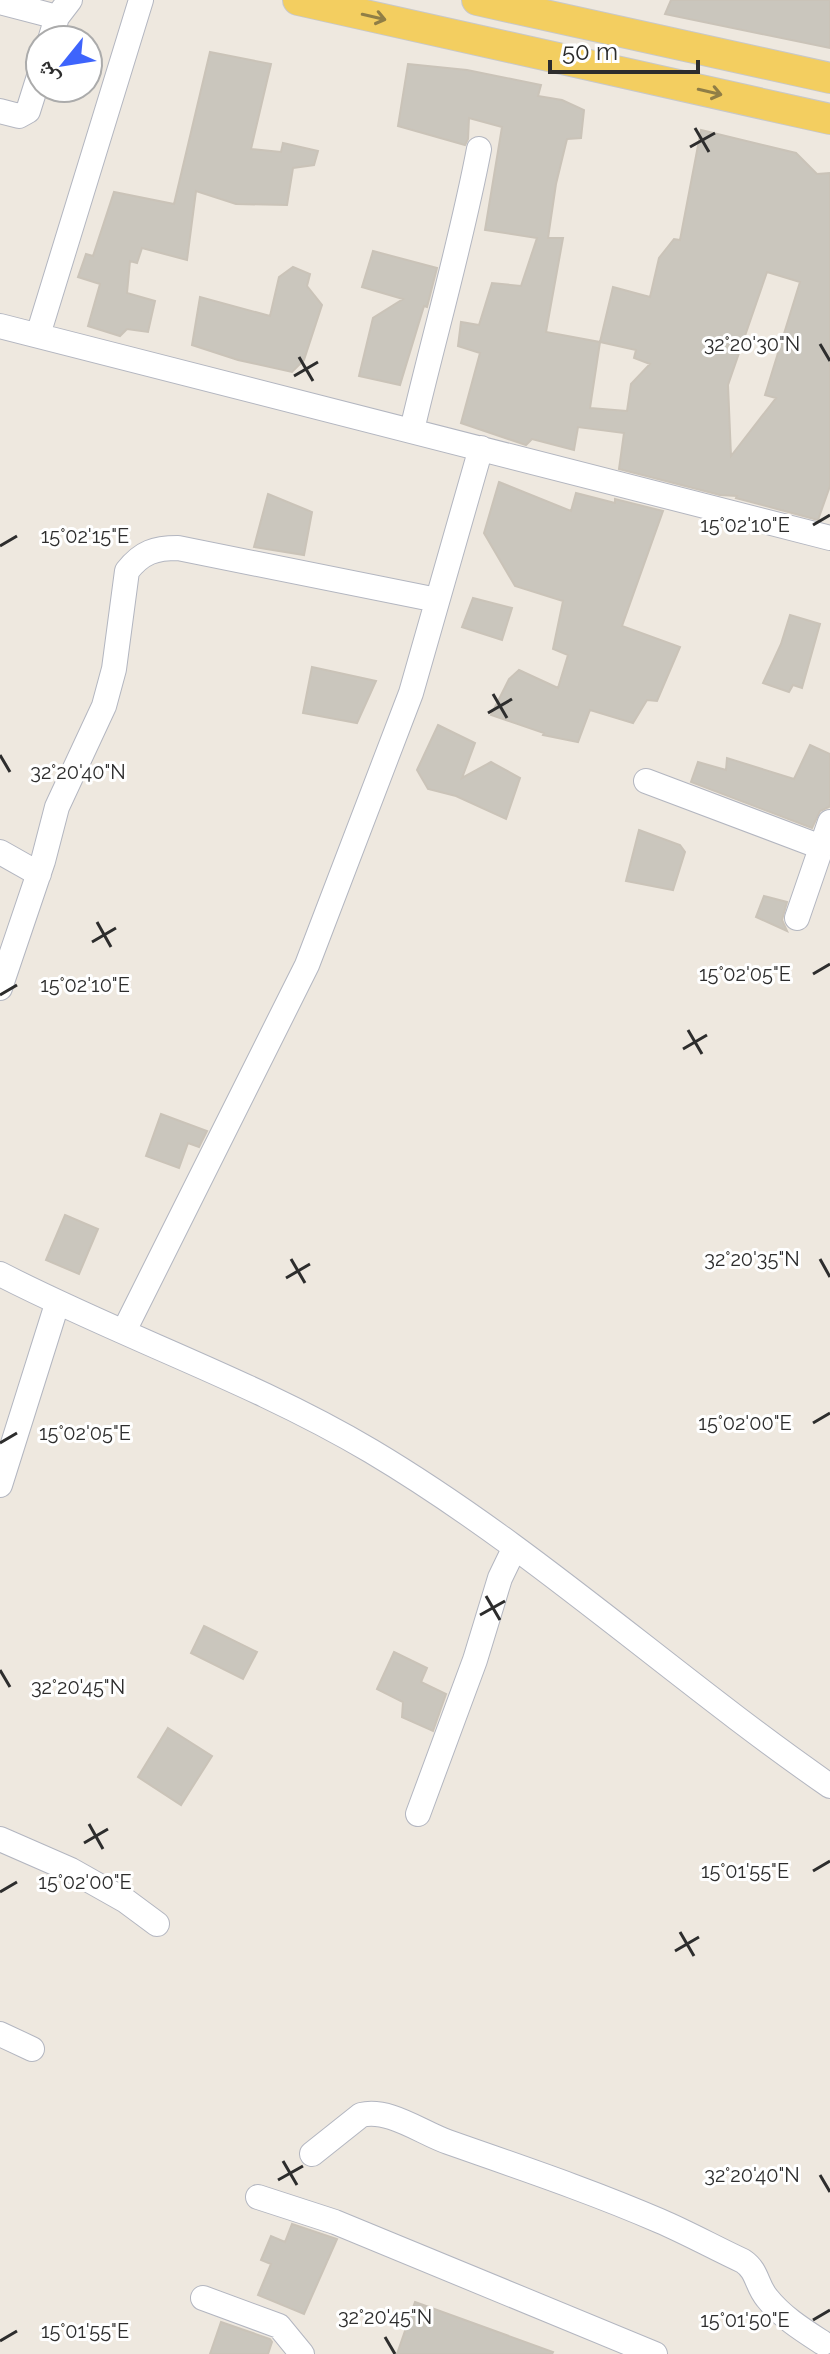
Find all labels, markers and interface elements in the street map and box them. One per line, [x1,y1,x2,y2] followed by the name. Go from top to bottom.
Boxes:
[361,10,387,25] one-way arrow
[24,24,104,104] north arrow
[550,24,698,74] scale bar
[562,37,618,66] text: 50 m
[30,57,65,91] text: ش
[697,85,723,100] one-way arrow
[704,332,800,356] text: 32°20'30"N
[700,513,790,537] text: 15°02'10"E
[41,524,129,548] text: 15°02'15"E
[30,760,126,784] text: 32°20'40"N
[699,962,791,986] text: 15°02'05"E
[40,973,130,997] text: 15°02'10"E
[704,1247,800,1271] text: 32°20'35"N
[698,1411,792,1435] text: 15°02'00"E
[39,1421,131,1445] text: 15°02'05"E
[31,1675,125,1699] text: 32°20'45"N
[701,1859,789,1883] text: 15°01'55"E
[38,1870,132,1894] text: 15°02'00"E
[704,2163,800,2187] text: 32°20'40"N
[338,2305,432,2329] text: 32°20'45"N
[700,2308,790,2332] text: 15°01'50"E
[41,2319,129,2343] text: 15°01'55"E

